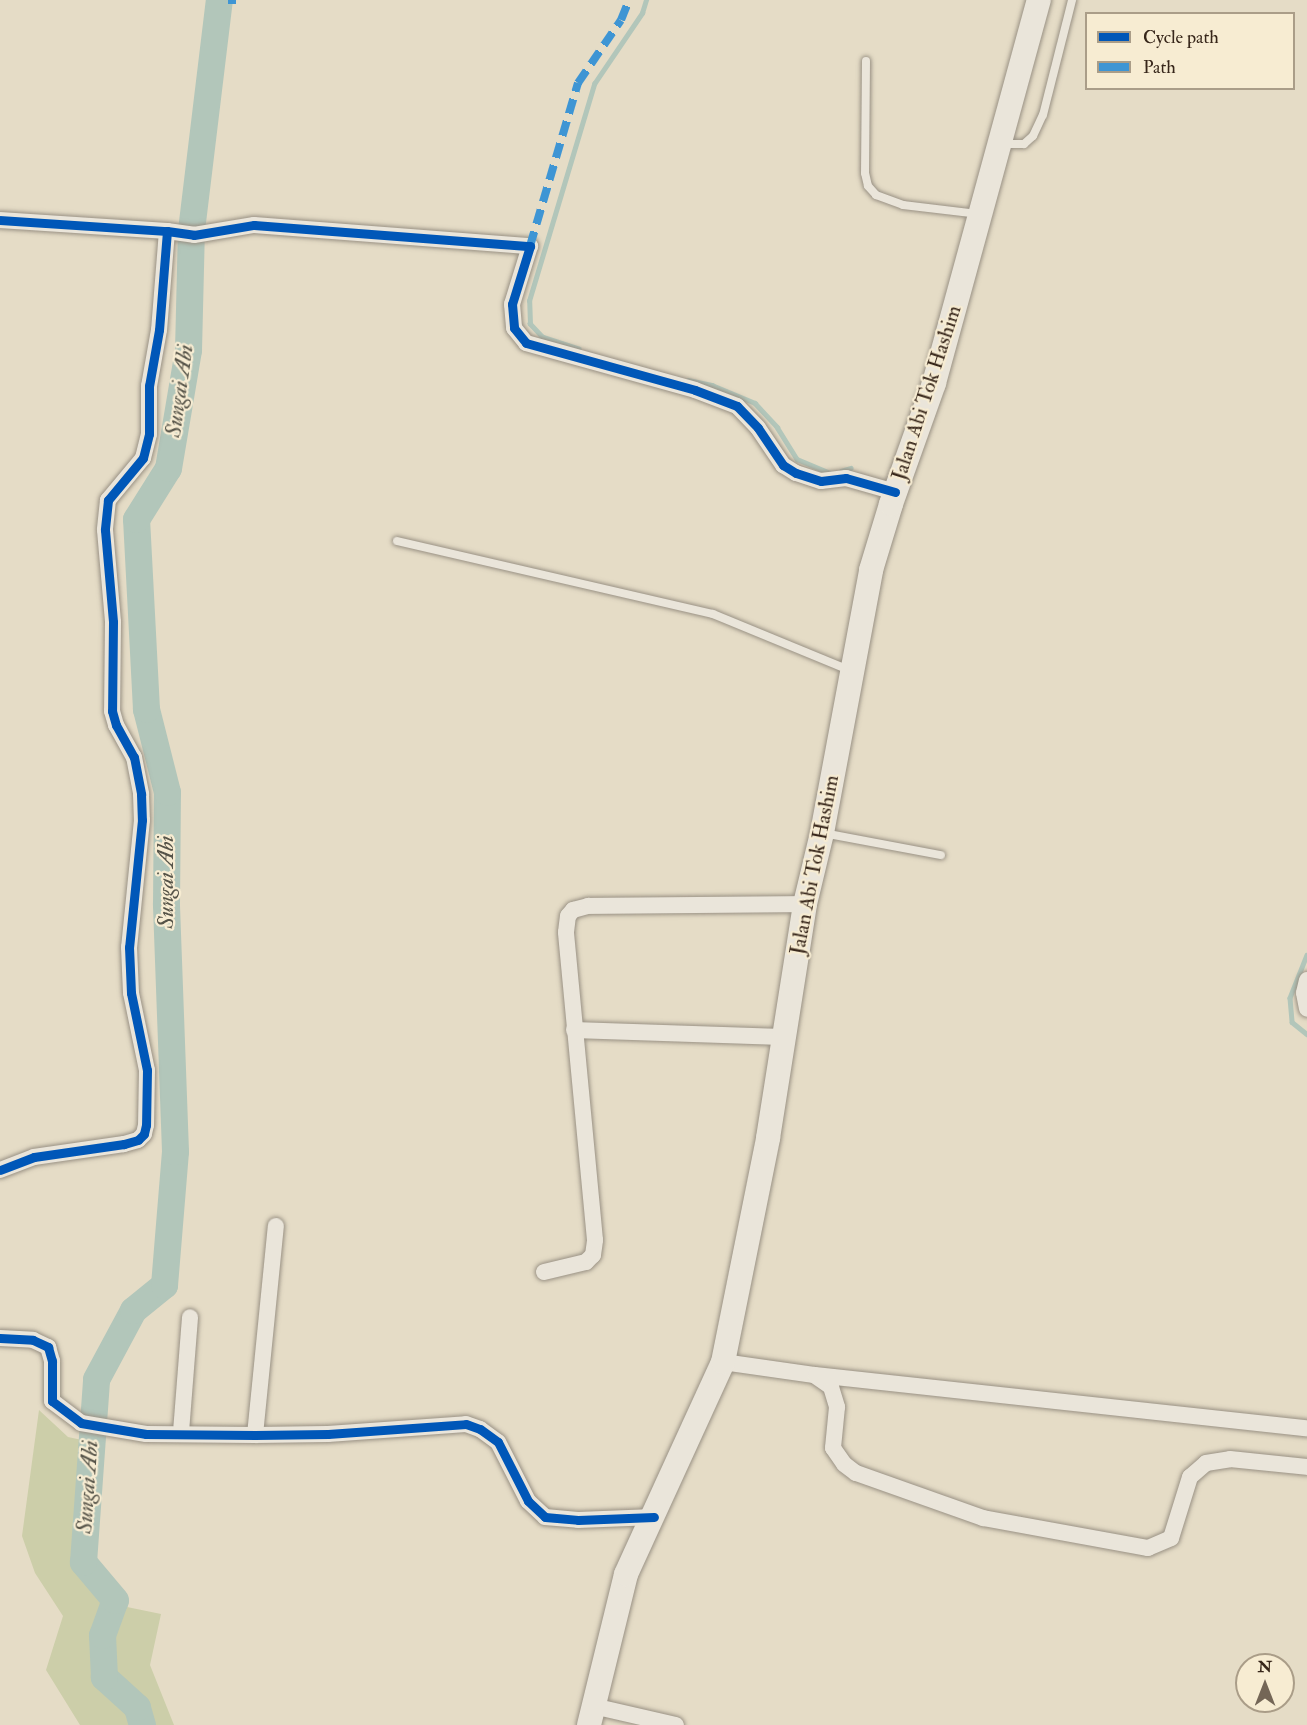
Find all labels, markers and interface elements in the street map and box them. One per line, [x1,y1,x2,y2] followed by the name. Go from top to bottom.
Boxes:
[1085,12,1295,90] legend
[1143,26,1219,49] text: Cycle path
[1143,56,1176,79] text: Path
[887,302,967,484] street label: Jalan Abi Tok Hashim
[160,343,200,439] water label: Sungai Abi
[785,773,845,957] street label: Jalan Abi Tok Hashim
[154,835,180,929] water label: Sungai Abi
[72,1440,104,1534] water label: Sungai Abi
[1235,1653,1295,1713] north arrow
[1258,1657,1272,1677] text: N

